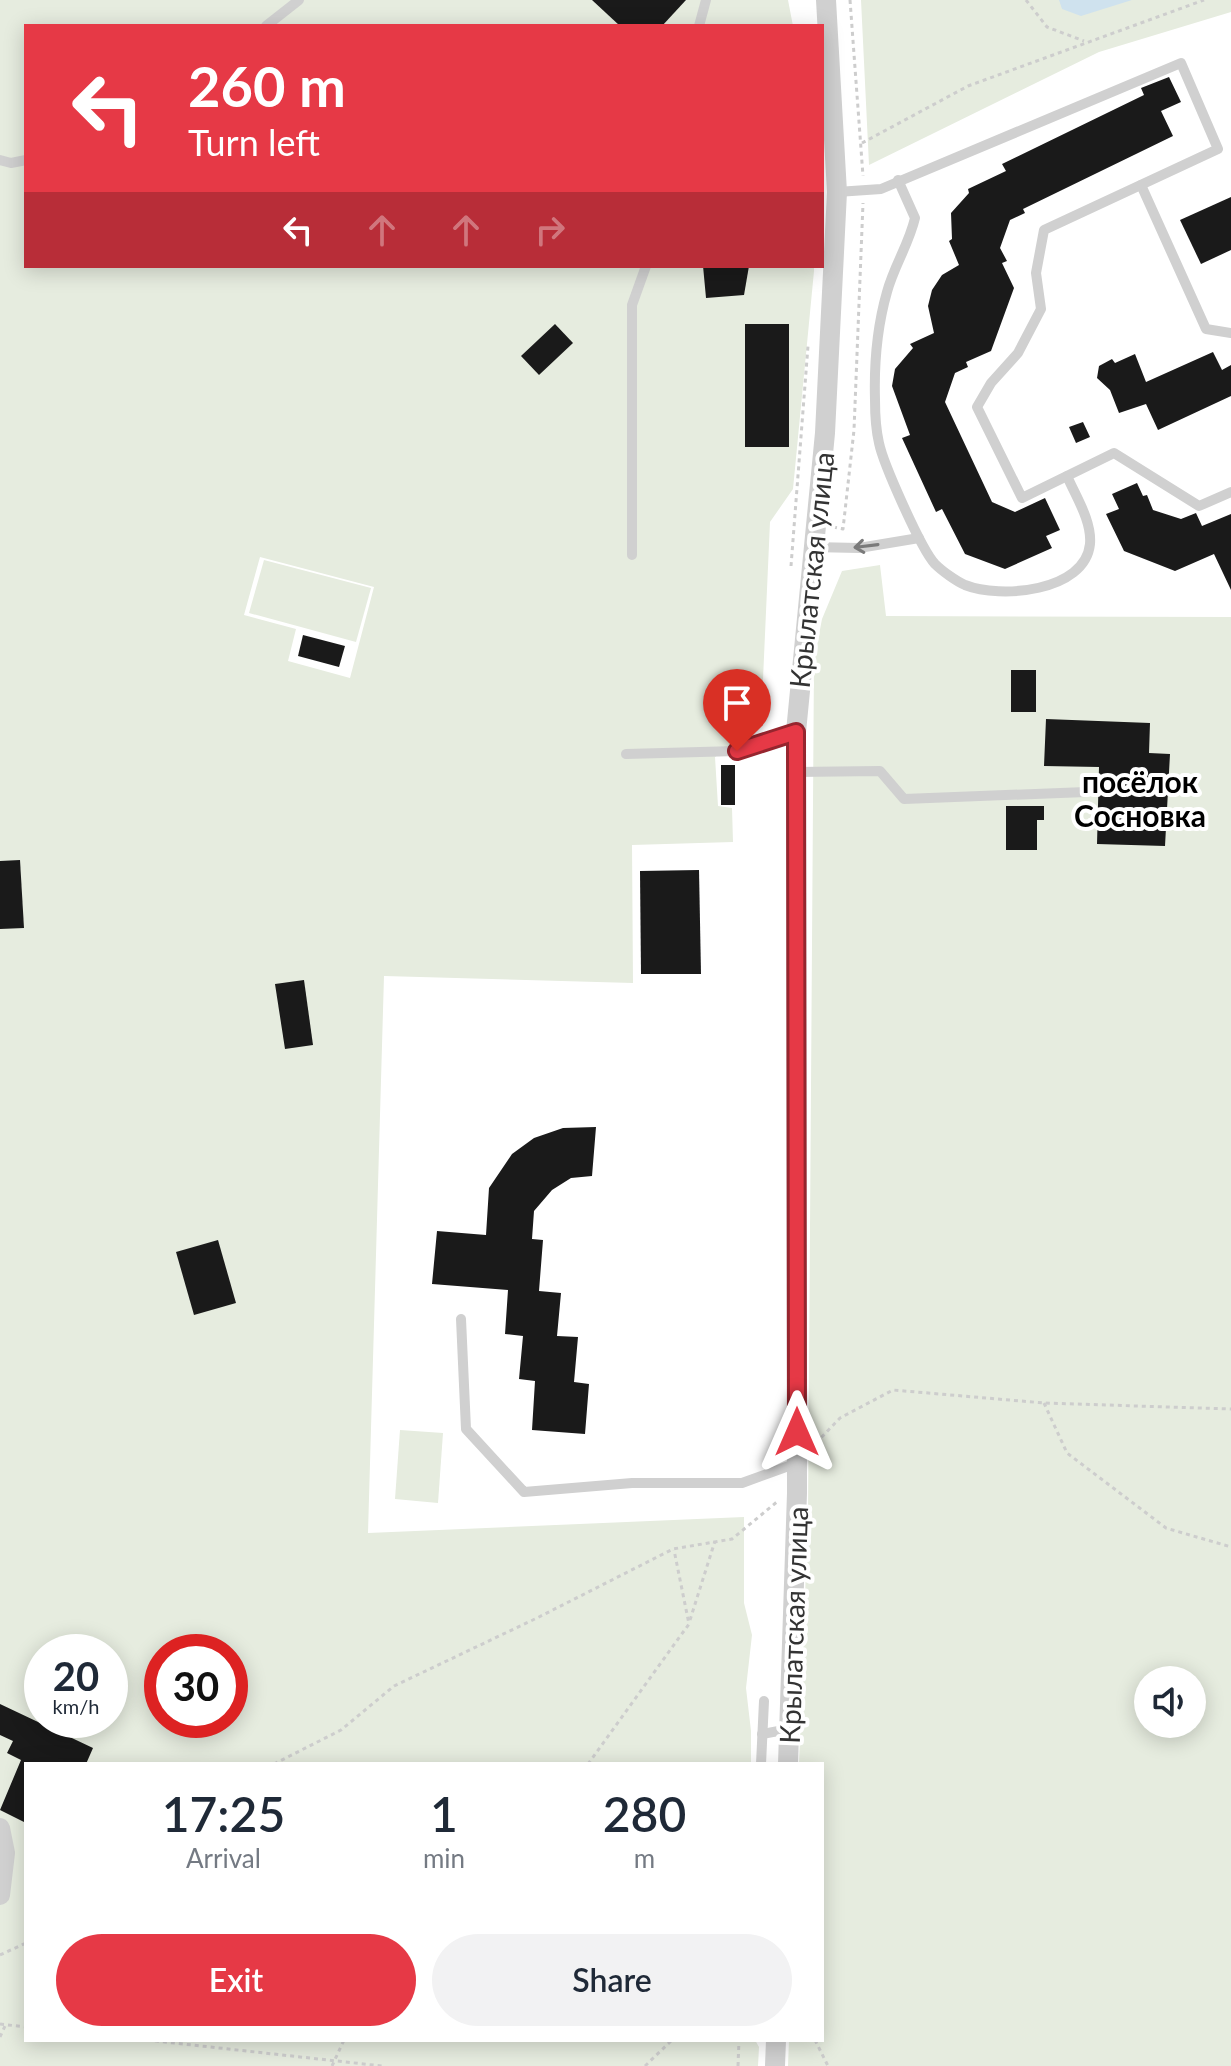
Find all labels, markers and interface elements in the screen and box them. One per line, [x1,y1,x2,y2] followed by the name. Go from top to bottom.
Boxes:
[188,52,346,119] text: 260 m
[56,56,160,160] icon: left
[188,120,320,164] text: Turn left
[276,208,320,252] icon: left
[360,208,404,252] icon: ahead
[444,208,488,252] icon: ahead
[528,208,572,252] icon: right
[782,450,840,690] street label: Крылатская улица
[854,539,879,554] one-way arrow
[703,669,771,751] pin
[715,681,759,725] icon: arrive
[1074,763,1206,833] district label: посёлок Сосновка
[755,1390,839,1474] position arrow
[772,1506,814,1744] street label: Крылатская улица
[144,1634,248,1738] speed limit sign: 30
[53,1652,99,1700] text: 20
[1134,1666,1206,1738] map controls
[1134,1666,1206,1738] button: sound
[53,1694,99,1718] text: km/h
[162,1785,285,1842] text: 17:25
[430,1785,458,1842] text: 1
[603,1785,686,1842] text: 280
[186,1842,261,1874] text: Arrival
[423,1842,465,1874] text: min
[634,1842,655,1874] text: m
[56,1934,416,2026] button: Exit
[432,1934,792,2026] button: Share

